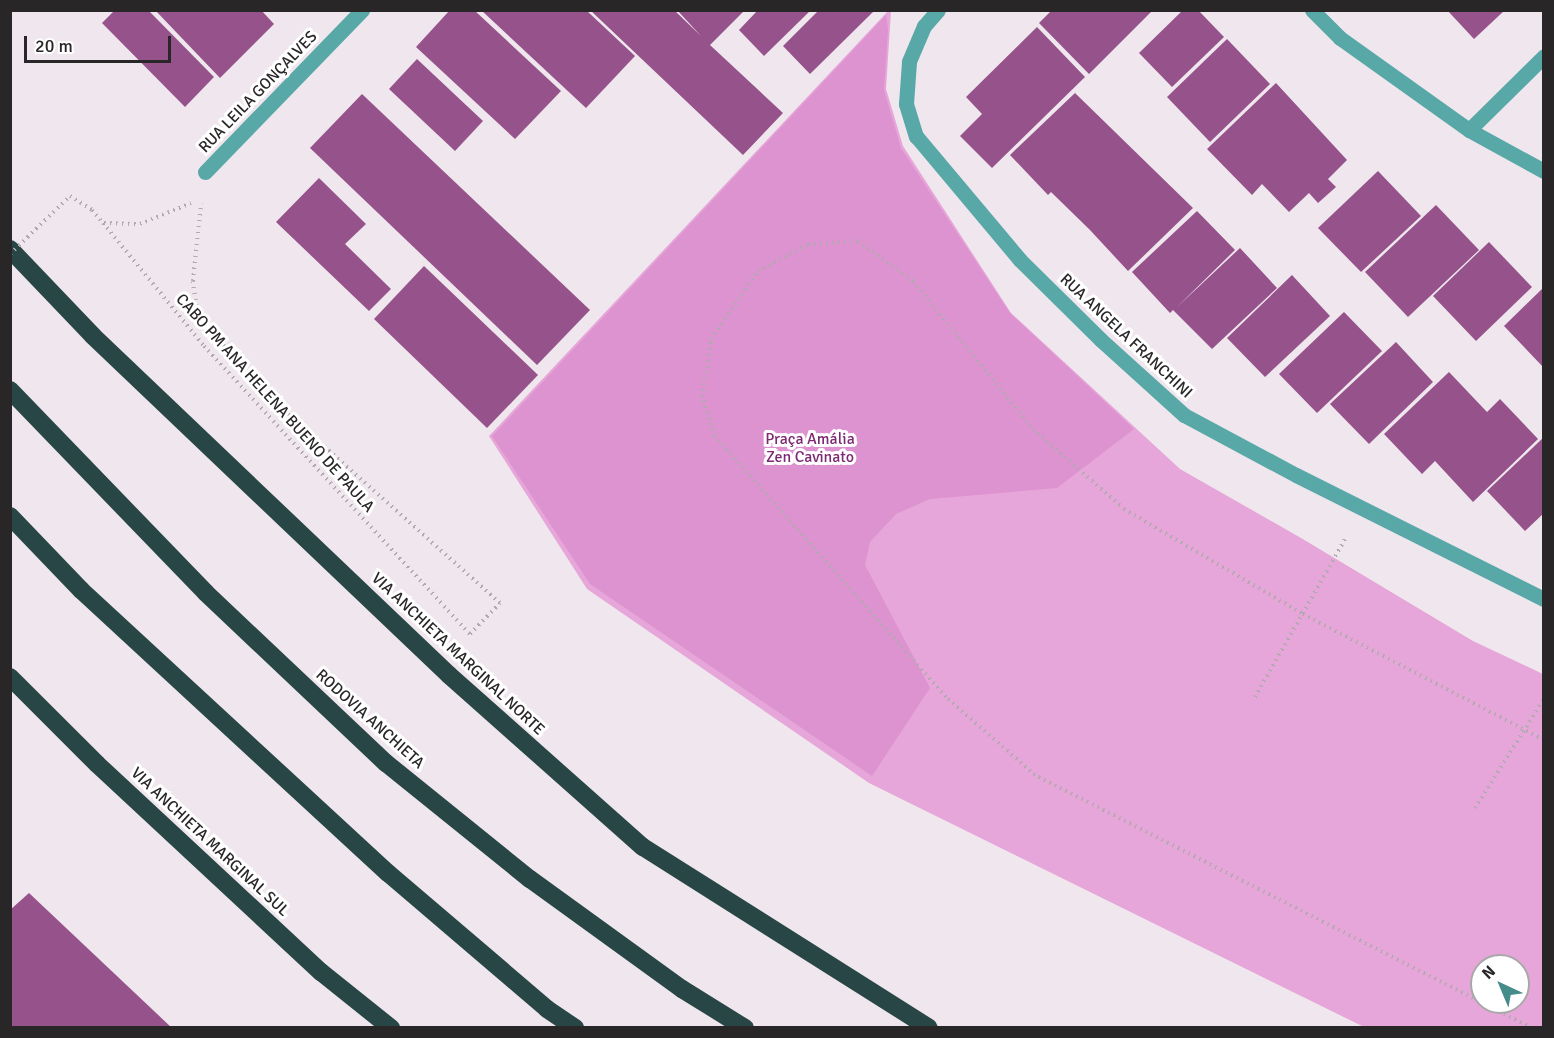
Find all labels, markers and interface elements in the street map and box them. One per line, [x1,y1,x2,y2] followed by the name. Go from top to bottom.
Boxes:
[27,24,174,62] scale bar
[195,27,321,157] street label: RUA LEILA GONÇALVES
[35,35,73,57] text: 20 m
[1056,270,1196,402] street label: RUA ANGELA FRANCHINI
[172,290,378,516] street label: CABO PM ANA HELENA BUENO DE PAULA
[765,429,855,467] park label: Praça Amália Zen Cavinato
[368,569,548,739] street label: VIA ANCHIETA MARGINAL NORTE
[312,665,428,773] street label: RODOVIA ANCHIETA
[127,764,293,920] street label: VIA ANCHIETA MARGINAL SUL
[1470,954,1530,1014] north arrow
[1478,961,1500,984] text: N

